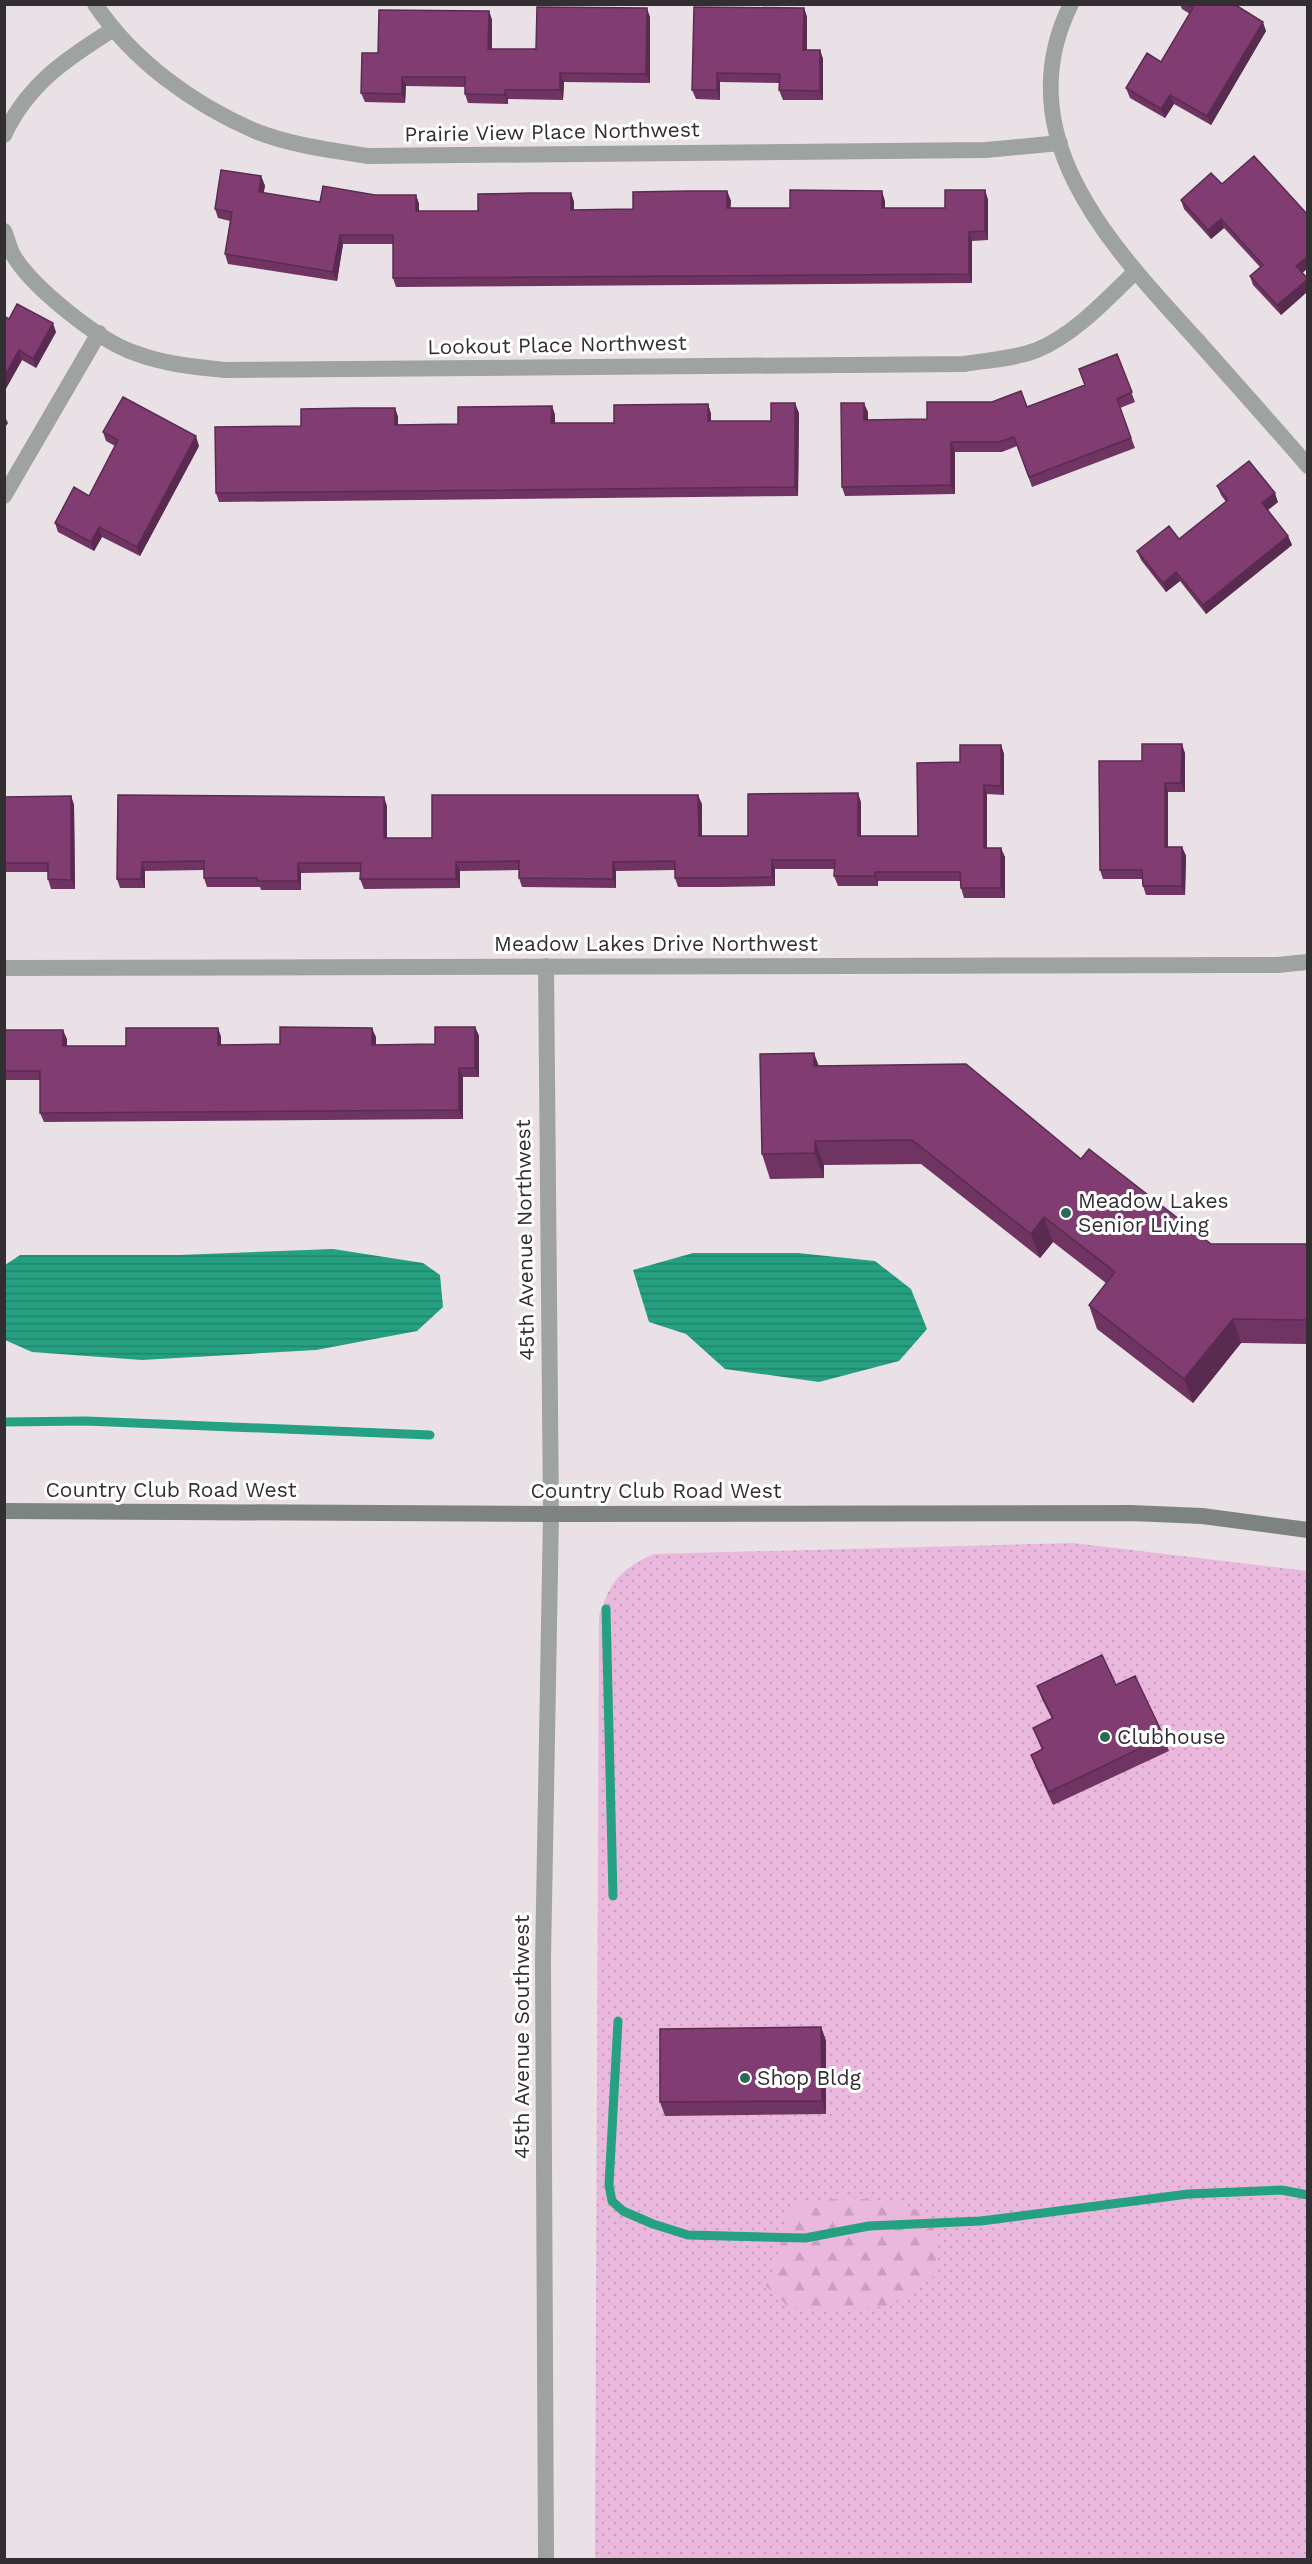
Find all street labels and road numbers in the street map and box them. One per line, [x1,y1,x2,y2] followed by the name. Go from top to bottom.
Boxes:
[404,116,700,147] street label: Prairie View Place Northwest
[427,330,687,359] street label: Lookout Place Northwest
[494,931,818,956] street label: Meadow Lakes Drive Northwest
[510,1119,539,1361] street label: 45th Avenue Northwest
[45,1477,297,1502] street label: Country Club Road West
[530,1478,782,1503] street label: Country Club Road West
[509,1915,534,2159] street label: 45th Avenue Southwest

